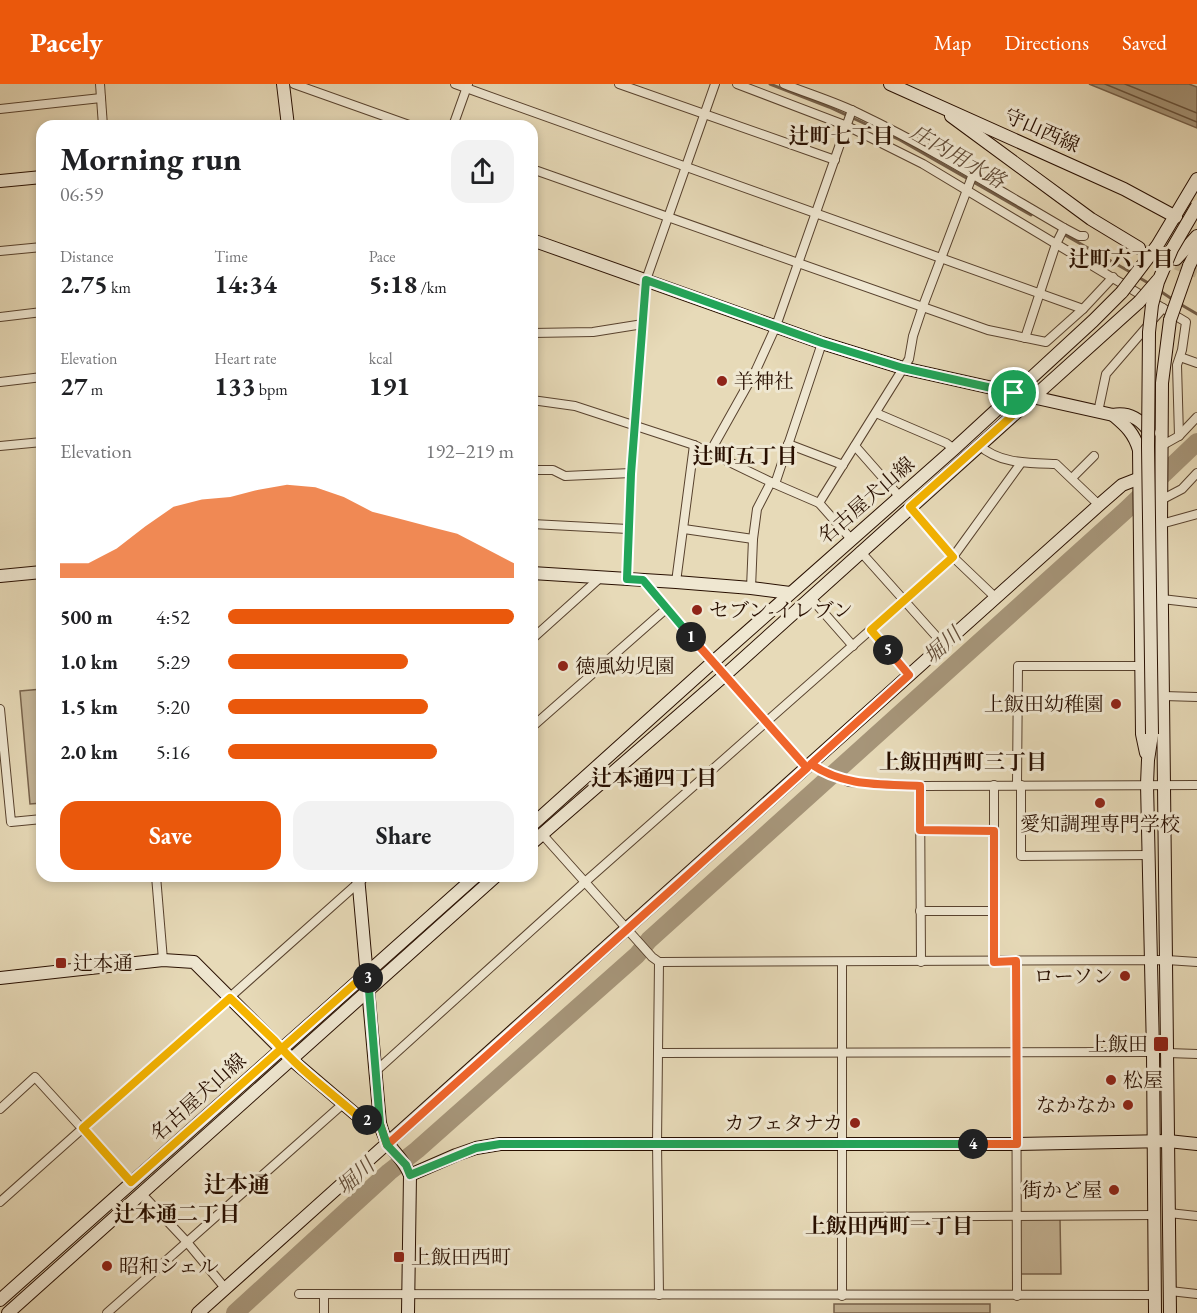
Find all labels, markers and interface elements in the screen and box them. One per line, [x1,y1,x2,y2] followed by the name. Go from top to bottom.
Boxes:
[30,24,103,60] text: Pacely
[934,29,971,56] text: Map
[1004,29,1089,56] text: Directions
[1122,29,1167,56] text: Saved
[1000,102,1084,158] street label: 守山西線
[906,118,1012,195] water label: 庄内用水路
[789,122,894,149] district label: 辻町七丁目
[60,137,242,180] text: Morning run
[451,140,514,203] button: share
[60,181,103,207] text: 06:59
[1069,245,1174,272] district label: 辻町六丁目
[60,246,113,267] text: Distance
[214,246,248,267] text: Time
[369,246,396,267] text: Pace
[60,267,108,301] text: 2.75
[214,267,277,301] text: 14:34
[369,267,417,301] text: 5:18
[108,277,131,298] text: km
[417,277,447,298] text: /km
[60,348,118,369] text: Elevation
[214,348,276,369] text: Heart rate
[369,348,393,369] text: kcal
[988,367,1039,418] pin
[734,368,794,394] place label: 羊神社
[60,369,88,403] text: 27
[214,369,256,403] text: 133
[369,369,410,403] text: 191
[715,374,729,388] marker: 羊神社
[997,376,1030,409] icon: arrive
[88,379,103,400] text: m
[256,379,288,400] text: bpm
[60,438,132,464] text: Elevation
[426,438,514,464] text: 192–219 m
[693,442,798,469] district label: 辻町五丁目
[812,451,920,549] street label: 名古屋犬山線
[709,597,853,623] place label: セブン-イレブン
[690,603,704,617] marker: セブン-イレブン
[60,604,113,630] text: 500 m
[156,604,190,630] text: 4:52
[917,620,968,669] water label: 堀川
[676,622,706,652] pin: 1
[687,626,695,647] text: 1
[873,635,903,665] pin: 5
[884,639,892,660] text: 5
[60,649,118,675] text: 1.0 km
[156,649,190,675] text: 5:29
[575,653,675,679] place label: 徳風幼児園
[556,659,570,673] marker: 徳風幼児園
[984,691,1104,717] place label: 上飯田幼稚園
[60,694,118,720] text: 1.5 km
[156,694,190,720] text: 5:20
[1109,697,1123,711] marker: 上飯田幼稚園
[60,739,118,765] text: 2.0 km
[156,739,190,765] text: 5:16
[879,748,1047,775] district label: 上飯田西町三丁目
[591,764,717,791] district label: 辻本通四丁目
[1093,796,1107,810] marker: 愛知調理専門学校
[60,801,281,870] button: Save
[293,801,514,870] button: Share
[1020,811,1180,837] place label: 愛知調理専門学校
[73,950,133,976] place label: 辻本通
[54,956,68,970] marker: 辻本通
[353,963,383,993] pin: 3
[1034,963,1113,989] place label: ローソン
[364,967,372,988] text: 3
[1118,969,1132,983] marker: ローソン
[1088,1031,1148,1057] place label: 上飯田
[1152,1035,1170,1053] marker: 上飯田
[145,1047,251,1147] street label: 名古屋犬山線
[1123,1067,1163,1093] place label: 松屋
[1104,1073,1118,1087] marker: 松屋
[1036,1092,1116,1118] place label: なかなか
[1121,1098,1135,1112] marker: なかなか
[352,1105,382,1135] pin: 2
[363,1109,371,1130] text: 2
[724,1110,843,1136] place label: カフェタナカ
[848,1116,862,1130] marker: カフェタナカ
[958,1129,988,1159] pin: 4
[969,1133,977,1154] text: 4
[330,1151,381,1200] water label: 堀川
[204,1170,270,1199] district label: 辻本通
[1022,1177,1102,1203] place label: 街かど屋
[1107,1183,1121,1197] marker: 街かど屋
[114,1200,240,1227] district label: 辻本通二丁目
[805,1212,973,1239] district label: 上飯田西町一丁目
[411,1244,511,1270] place label: 上飯田西町
[392,1250,406,1264] marker: 上飯田西町
[119,1253,219,1279] place label: 昭和シェル
[100,1259,114,1273] marker: 昭和シェル

